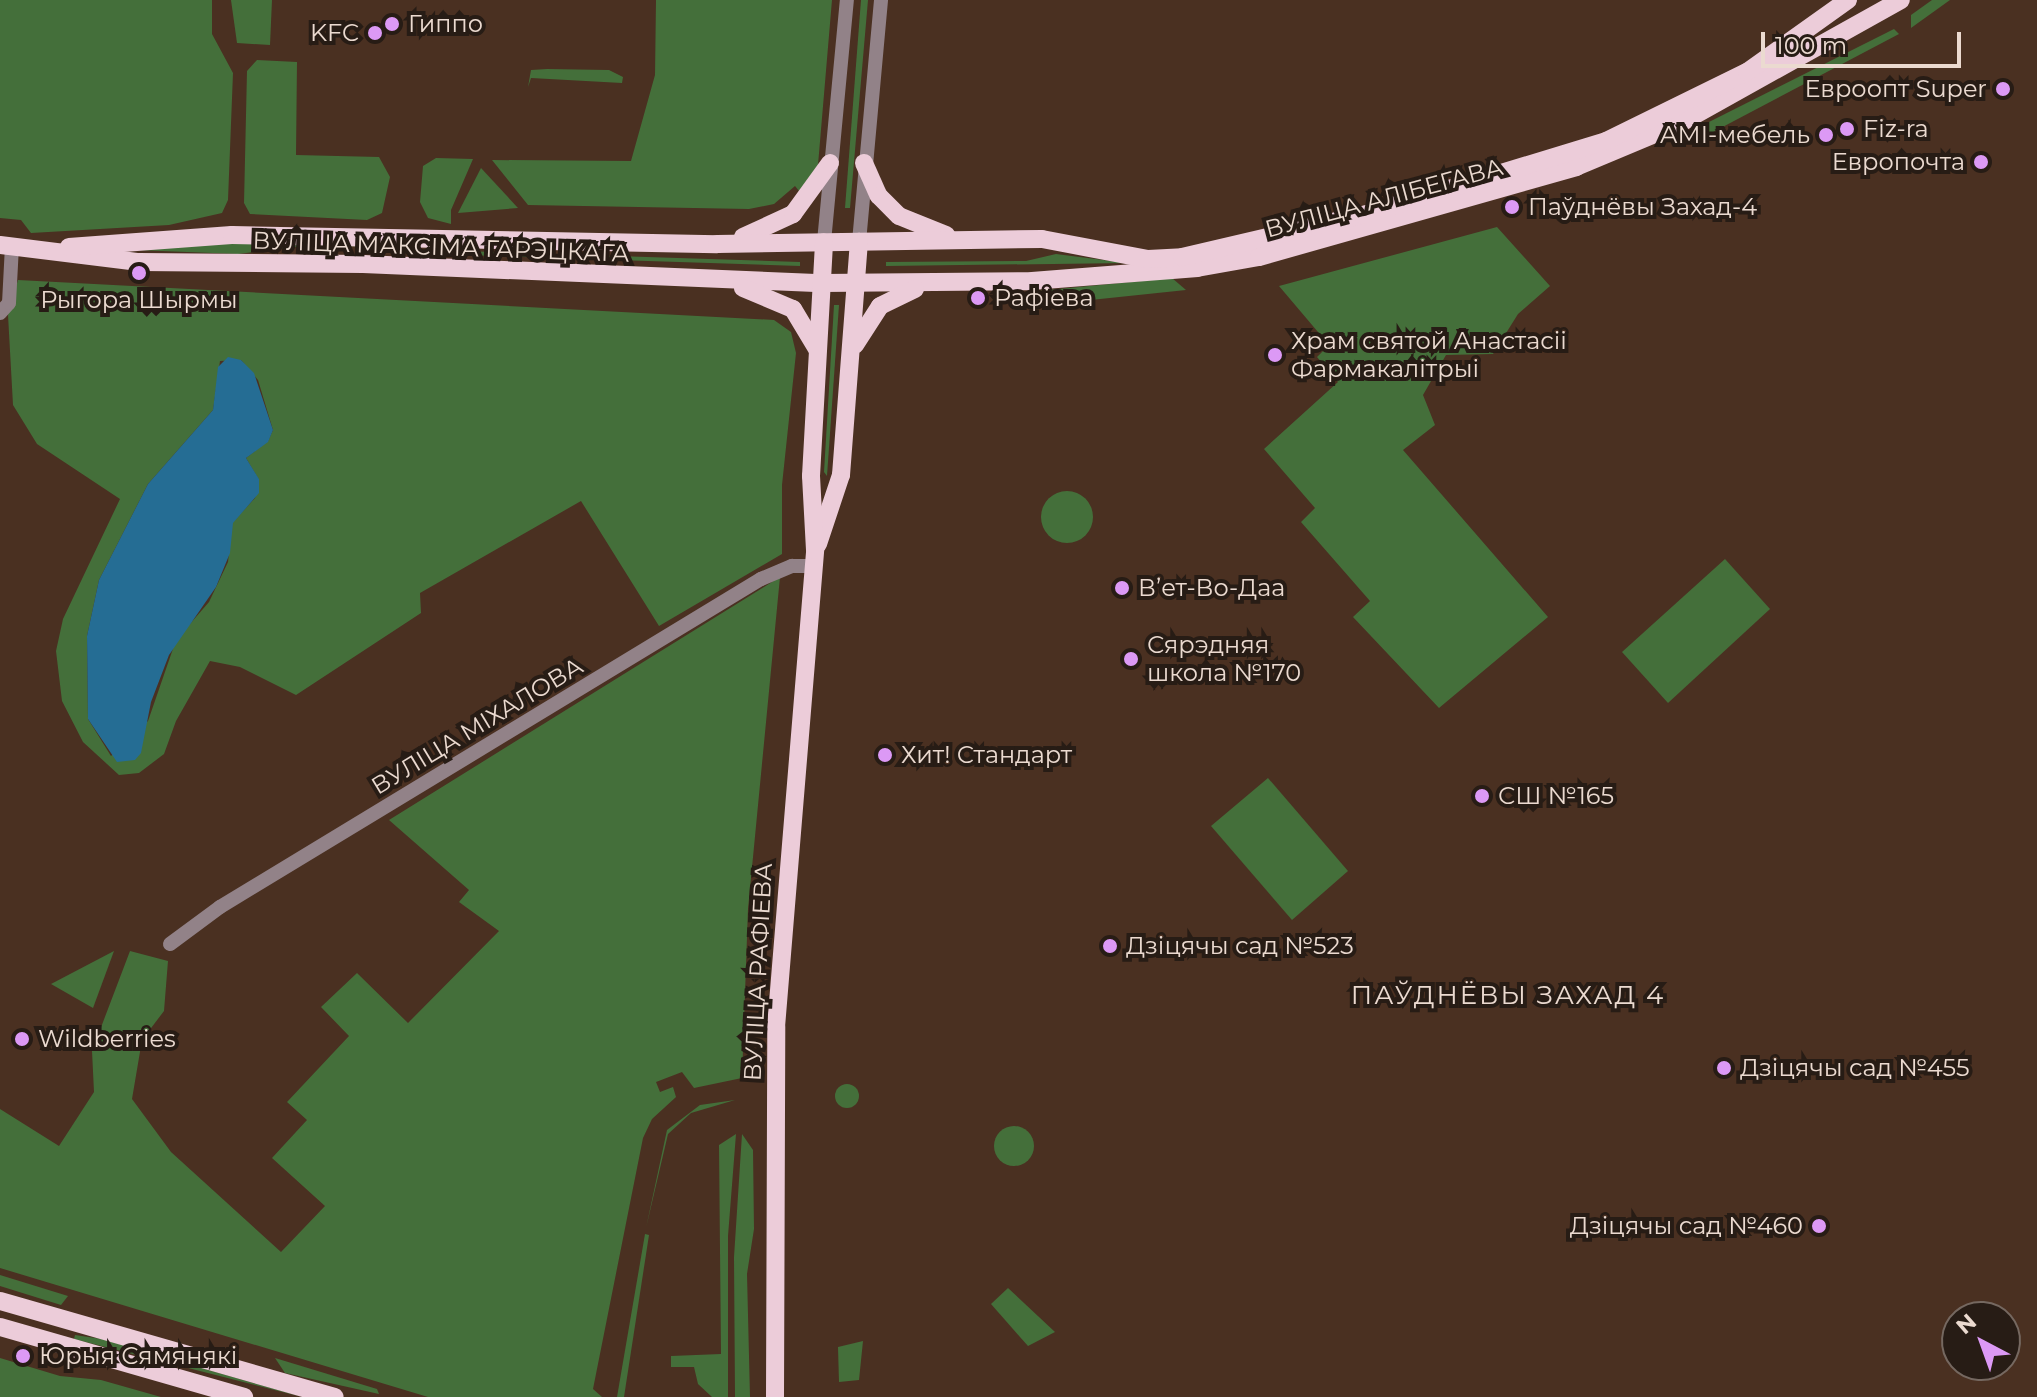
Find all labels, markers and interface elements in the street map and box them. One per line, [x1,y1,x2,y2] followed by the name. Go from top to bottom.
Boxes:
[408,10,483,38] place label: Гиппо
[383,15,401,33] marker: Гиппо
[1765,16,1965,66] scale bar
[310,19,359,47] place label: KFC
[366,24,384,42] marker: KFC
[1775,31,1847,60] text: 100 m
[1805,75,1987,103] place label: Евроопт Super
[1994,80,2012,98] marker: Евроопт Super
[1863,115,1929,143] place label: Fiz-ra
[1838,120,1856,138] marker: Fiz-ra
[1660,121,1810,149] place label: АМI-мебель
[1817,126,1835,144] marker: АМI-мебель
[1832,148,1965,176] place label: Европочта
[1262,152,1506,244] street label: ВУЛІЦА АЛІБЕГАВА
[1972,153,1990,171] marker: Европочта
[1528,193,1757,221] place label: Паўднёвы Захад-4
[1503,198,1521,216] marker: Паўднёвы Захад-4
[252,226,630,268] street label: ВУЛІЦА МАКСІМА ГАРЭЦКАГА
[130,264,148,282] marker: Рыгора Шырмы
[994,284,1093,312] place label: Рафіева
[40,286,238,314] place label: Рыгора Шырмы
[969,289,987,307] marker: Рафіева
[1291,327,1567,383] place label: Храм святой Анастасіі Фармакалітрыі
[1266,346,1284,364] marker: Храм святой Анастасіі Фармакалітрыі
[1138,574,1285,602] place label: Вʼет-Во-Даа
[1113,579,1131,597] marker: Вʼет-Во-Даа
[1147,631,1301,687] place label: Сярэдняя школа №170
[1122,650,1140,668] marker: Сярэдняя школа №170
[366,651,588,801] street label: ВУЛІЦА МІХАЛОВА
[901,741,1072,769] place label: Хит! Стандарт
[876,746,894,764] marker: Хит! Стандарт
[1498,782,1614,810] place label: СШ №165
[1473,787,1491,805] marker: СШ №165
[738,862,778,1082] street label: ВУЛІЦА РАФІЕВА
[1126,932,1354,960] place label: Дзіцячы сад №523
[1101,937,1119,955] marker: Дзіцячы сад №523
[1351,980,1665,1012] district label: ПАЎДНЁВЫ ЗАХАД 4
[38,1025,176,1053] place label: Wildberries
[13,1030,31,1048] marker: Wildberries
[1740,1054,1970,1082] place label: Дзіцячы сад №455
[1715,1059,1733,1077] marker: Дзіцячы сад №455
[1570,1212,1803,1240] place label: Дзіцячы сад №460
[1810,1217,1828,1235] marker: Дзіцячы сад №460
[1941,1301,2021,1381] north arrow
[1951,1308,1982,1340] text: N
[39,1342,237,1370] place label: Юрыя Сямянякі
[14,1347,32,1365] marker: Юрыя Сямянякі

